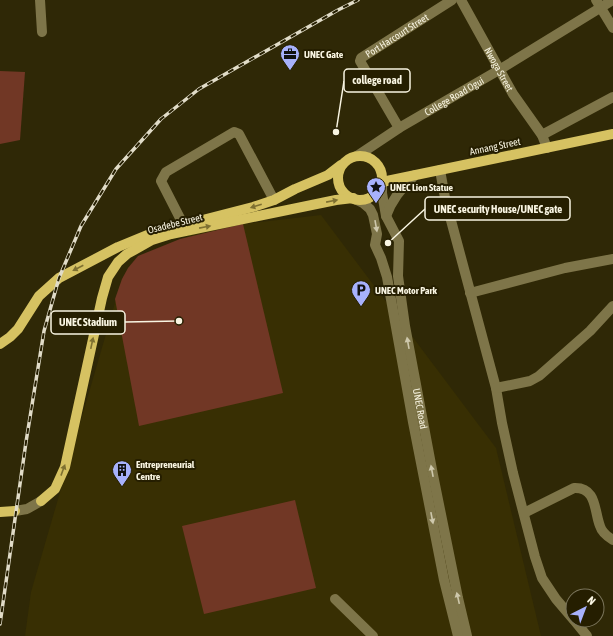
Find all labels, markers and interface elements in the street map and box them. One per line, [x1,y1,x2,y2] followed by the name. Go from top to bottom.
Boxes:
[363,12,431,60] street label: Port Harcourt Street
[279,43,301,71] office icon: UNEC Gate
[482,45,515,93] street label: Nwoga Street
[304,49,344,60] place label: UNEC Gate
[344,69,410,92] callout: college road
[352,74,402,86] text: college road
[423,75,486,118] street label: College Road Ogui
[469,136,522,157] street label: Annang Street
[365,176,387,204] place icon: UNEC Lion Statue
[390,182,453,193] place label: UNEC Lion Statue
[425,197,570,220] callout: UNEC security House/UNEC gate
[326,198,338,204] one-way arrow
[250,203,262,209] one-way arrow
[434,203,562,215] text: UNEC security House/UNEC gate
[147,211,204,236] street label: Osadebe Street
[373,220,379,233] one-way arrow
[198,224,211,230] one-way arrow
[72,265,83,271] one-way arrow
[350,279,372,307] parking icon: UNEC Motor Park
[375,285,437,296] place label: UNEC Motor Park
[51,311,125,334] callout: UNEC Stadium
[59,316,117,328] text: UNEC Stadium
[89,337,95,349] one-way arrow
[405,337,411,349] one-way arrow
[411,387,429,430] street label: UNEC Road
[111,459,133,487] building icon: Entrepreneurial Centre
[136,459,195,482] place label: Entrepreneurial Centre
[60,463,66,475] one-way arrow
[429,465,435,477] one-way arrow
[429,512,435,524] one-way arrow
[565,588,605,628] north arrow
[454,592,460,604] one-way arrow
[585,594,598,607] text: N

